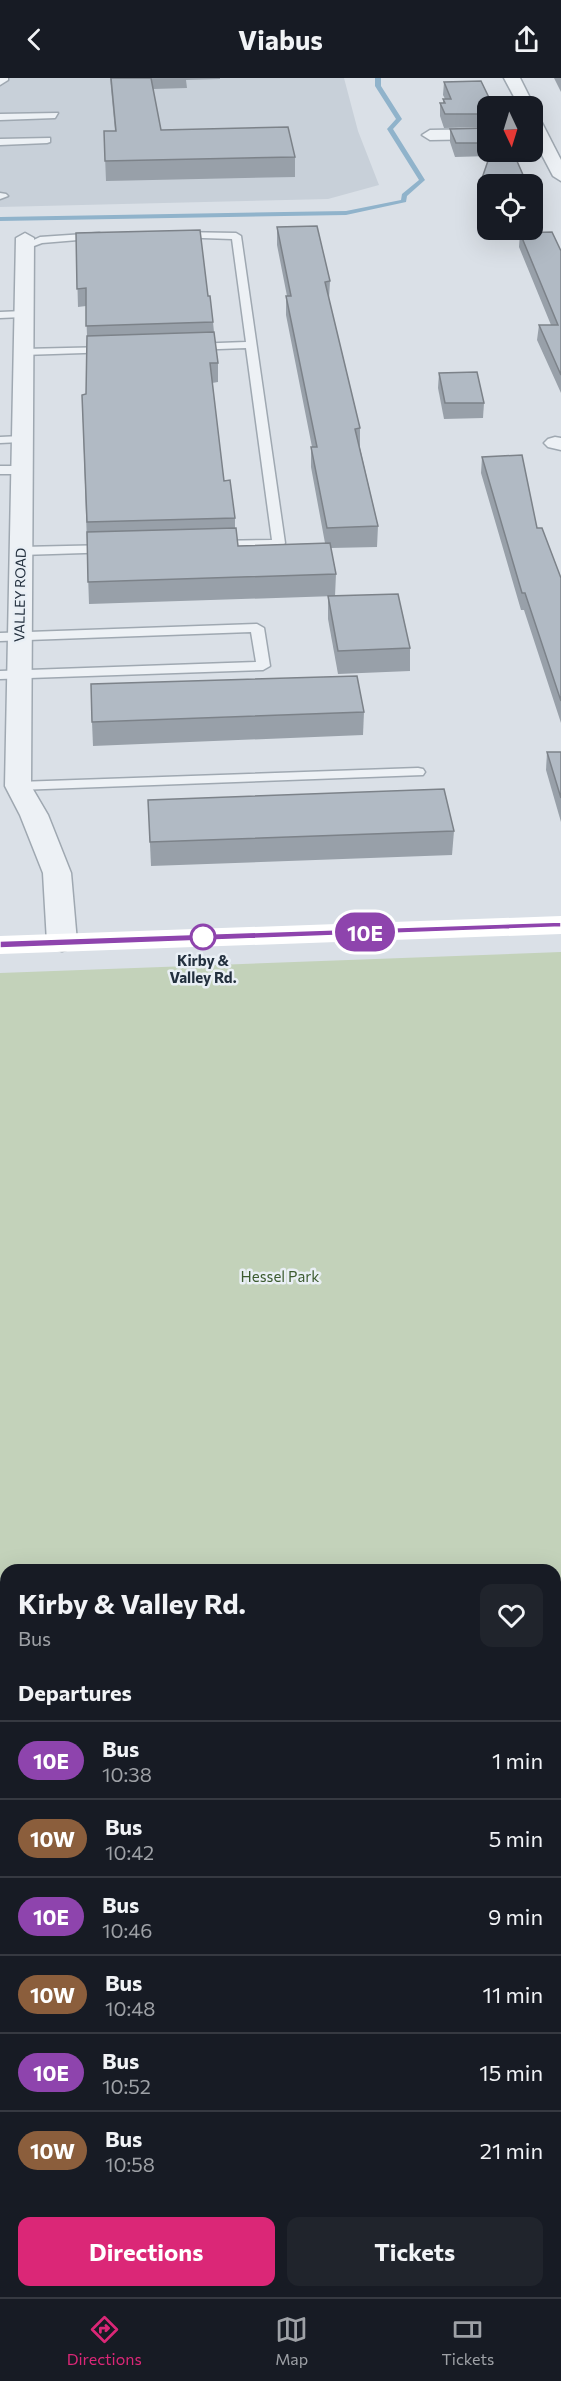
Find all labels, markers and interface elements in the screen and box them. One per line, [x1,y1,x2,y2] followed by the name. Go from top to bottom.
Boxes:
[18,23,51,56] icon: back
[238,23,323,56] text: Viabus
[510,23,543,56] icon: share
[477,96,543,162] north arrow
[477,96,543,240] map controls
[477,174,543,240] button: locate
[10,548,29,642] street label: VALLEY ROAD
[330,912,400,952] line badge: 10E
[347,920,383,945] text: 10E
[190,924,216,950] marker: Kirby & Valley Rd.
[169,951,237,986] place label: Kirby & Valley Rd.
[241,1267,319,1285] park label: Hessel Park
[480,1584,543,1647] button: heart
[18,1586,246,1620] text: Kirby & Valley Rd.
[18,1626,51,1650] text: Bus
[18,1679,132,1706] text: Departures
[102,1735,139,1762] text: Bus
[492,1747,543,1774] text: 1 min
[33,1748,69,1773] text: 10E
[102,1762,152,1786] text: 10:38
[105,1813,142,1840] text: Bus
[489,1825,543,1852] text: 5 min
[30,1826,75,1851] text: 10W
[105,1840,154,1864] text: 10:42
[102,1891,139,1918] text: Bus
[488,1903,543,1930] text: 9 min
[33,1904,69,1929] text: 10E
[102,1918,152,1942] text: 10:46
[105,1969,142,1996] text: Bus
[483,1981,543,2008] text: 11 min
[30,1982,75,2007] text: 10W
[105,1996,155,2020] text: 10:48
[102,2047,139,2074] text: Bus
[479,2059,543,2086] text: 15 min
[33,2060,69,2085] text: 10E
[102,2074,151,2098] text: 10:52
[105,2125,142,2152] text: Bus
[480,2137,543,2164] text: 21 min
[30,2138,75,2163] text: 10W
[105,2152,155,2176] text: 10:58
[18,2217,275,2286] button: Directions
[287,2217,543,2286] button: Tickets
[67,2313,142,2368] tab: Directions
[275,2313,308,2368] tab: Map
[442,2313,494,2368] tab: Tickets

